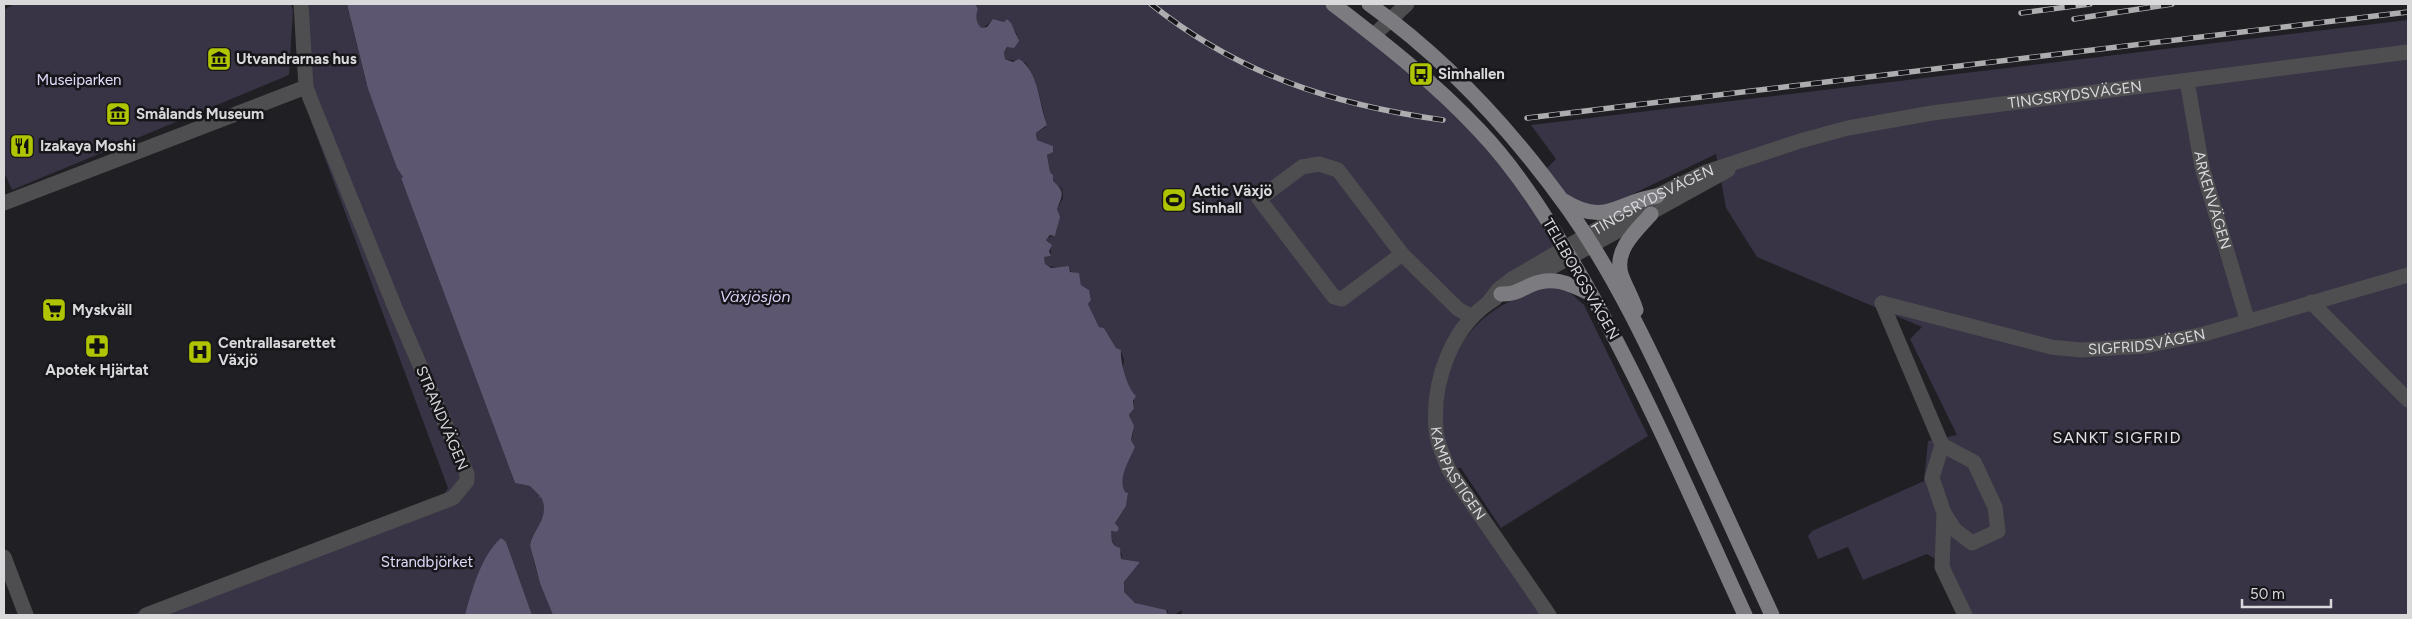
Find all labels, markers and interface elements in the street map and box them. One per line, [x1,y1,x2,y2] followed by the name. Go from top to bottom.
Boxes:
[206,46,232,72] museum icon: Utvandrarnas hus
[236,50,357,68] place label: Utvandrarnas hus
[1408,61,1434,87] bus stop icon: Simhallen
[1438,65,1505,83] place label: Simhallen
[37,71,121,89] park label: Museiparken
[2007,77,2143,112] street label: TINGSRYDSVÄGEN
[105,101,131,127] museum icon: Smålands Museum
[136,105,264,123] place label: Smålands Museum
[9,133,35,159] restaurant icon: Izakaya Moshi
[40,137,136,155] place label: Izakaya Moshi
[2190,150,2235,252] street label: ARKENVÄGEN
[1589,161,1716,239] street label: TINGSRYDSVÄGEN
[1192,182,1273,217] place label: Actic Växjö Simhall
[1161,187,1187,213] sports icon: Actic Växjö Simhall
[1539,215,1623,343] street label: TELEBORGSVÄGEN
[720,287,790,306] water label: Växjösjön
[41,297,67,323] supermarket icon: Myskväll
[72,301,132,319] place label: Myskväll
[2087,325,2207,359] street label: SIGFRIDSVÄGEN
[84,333,110,359] pharmacy icon: Apotek Hjärtat
[218,334,336,369] place label: Centrallasarettet Växjö
[187,339,213,365] hospital icon: Centrallasarettet Växjö
[45,361,149,379] place label: Apotek Hjärtat
[412,363,472,473] street label: STRANDVÄGEN
[1427,426,1490,523] street label: KAMPASTIGEN
[2053,428,2181,447] district label: SANKT SIGFRID
[381,553,473,571] park label: Strandbjörket
[2242,576,2331,608] scale bar
[2250,585,2285,603] text: 50 m

